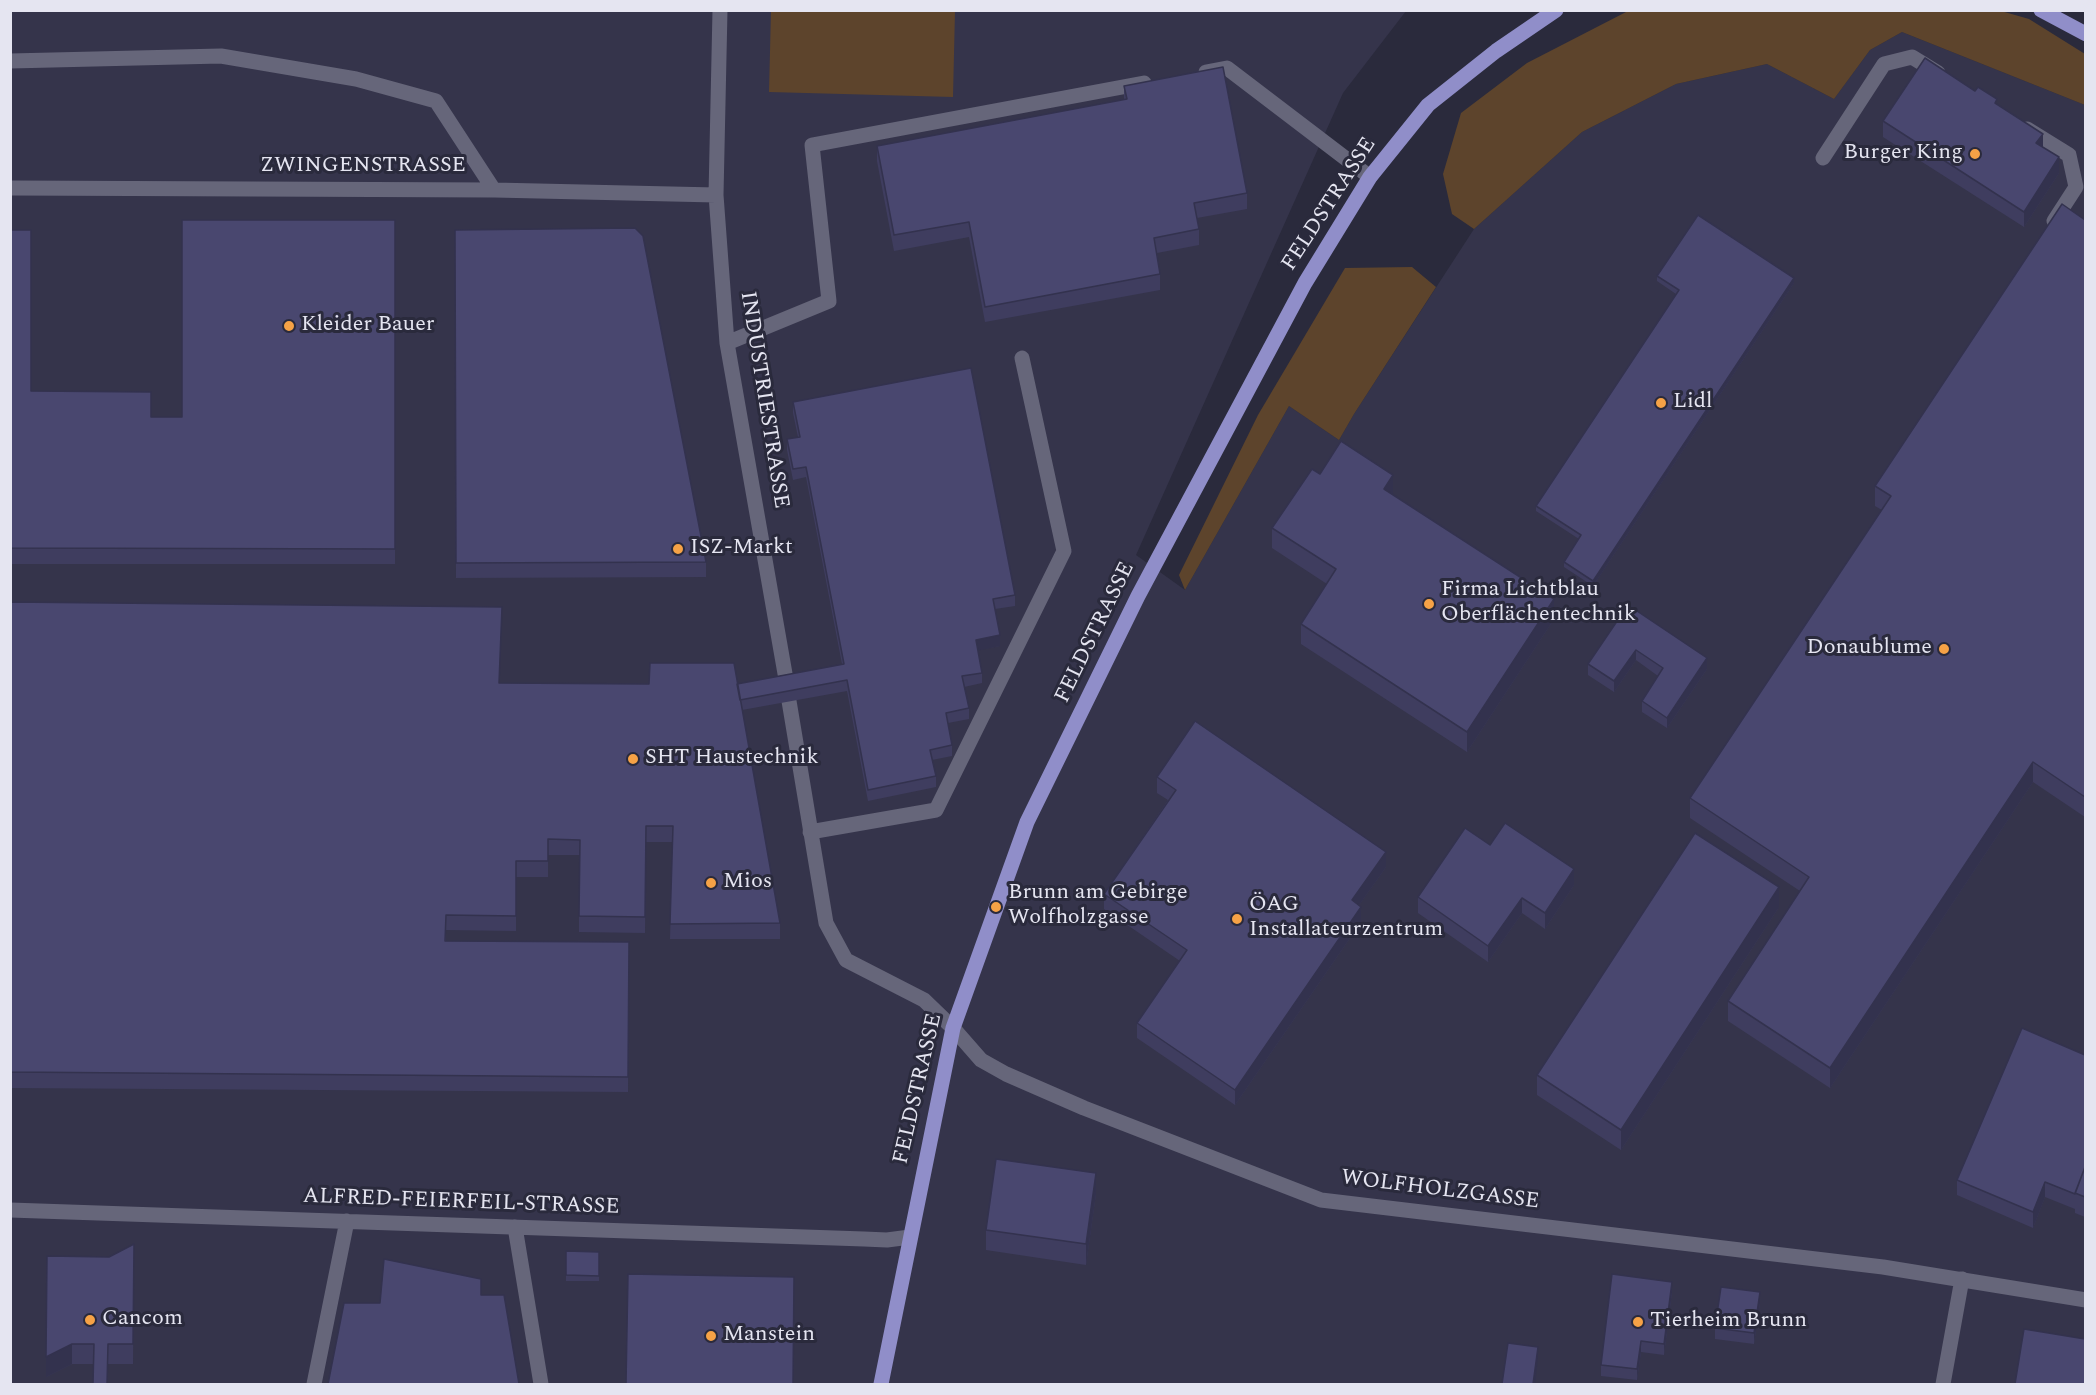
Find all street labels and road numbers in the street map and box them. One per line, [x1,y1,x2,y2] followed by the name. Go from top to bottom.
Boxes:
[1277,133,1383,277] street label: FELDSTRASSE
[260,154,466,180] street label: ZWINGENSTRASSE
[733,289,793,511] street label: INDUSTRIESTRASSE
[1050,558,1142,708] street label: FELDSTRASSE
[889,1011,949,1167] street label: FELDSTRASSE
[1339,1166,1541,1216] street label: WOLFHOLZGASSE
[302,1184,620,1222] street label: ALFRED-FEIERFEIL-STRASSE

